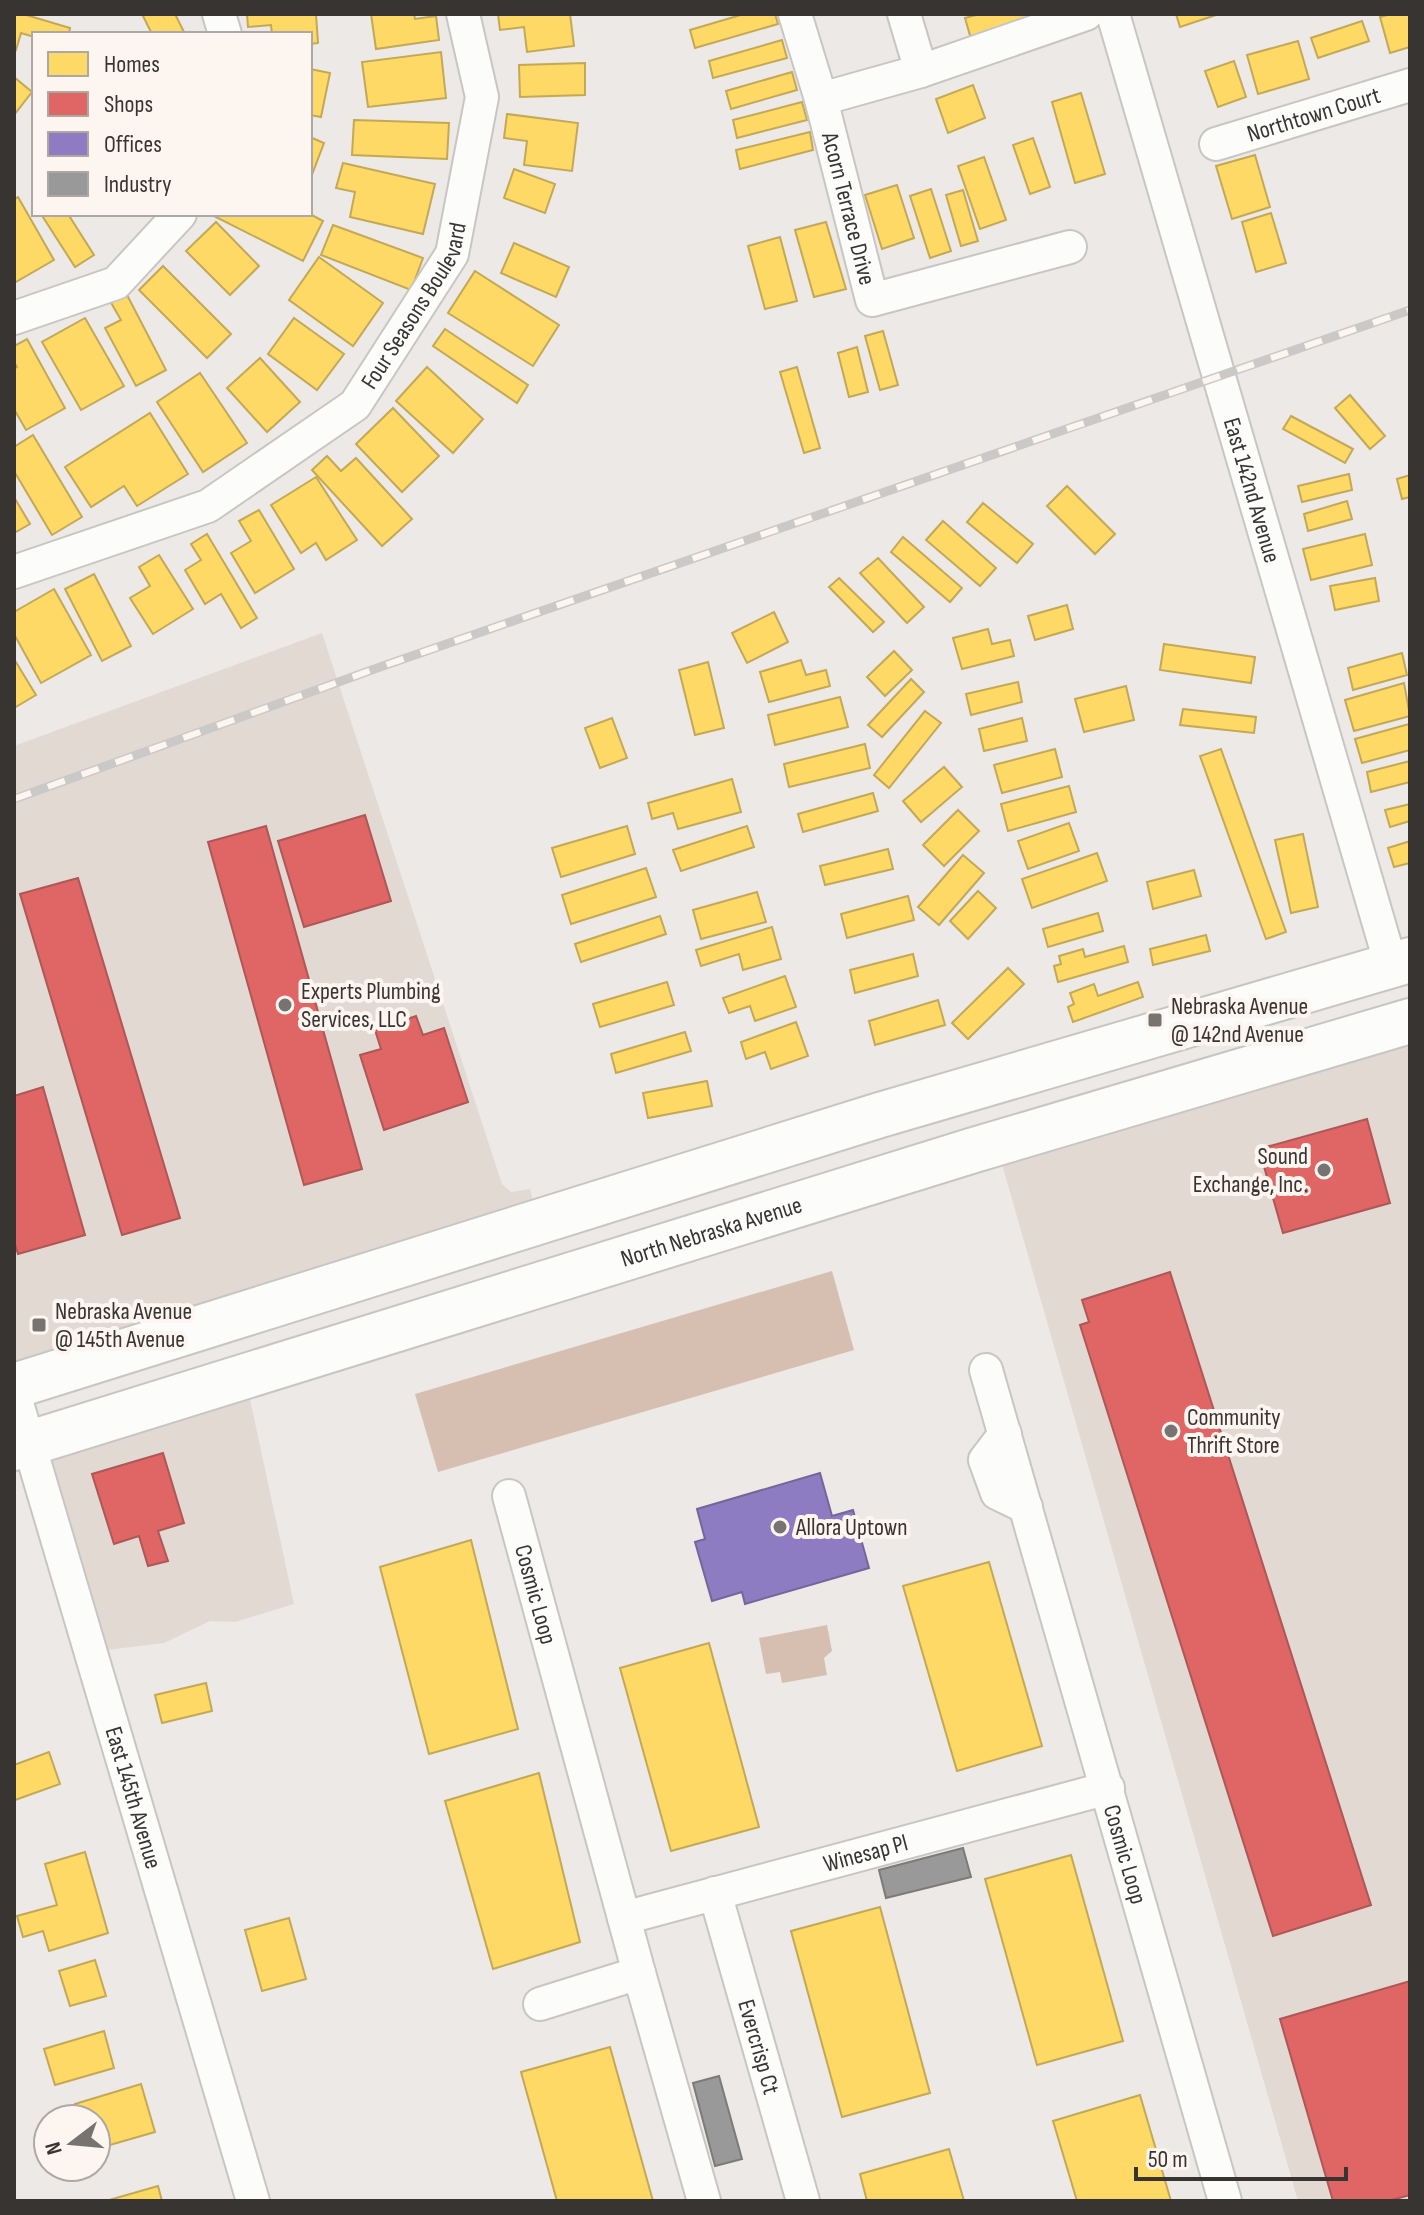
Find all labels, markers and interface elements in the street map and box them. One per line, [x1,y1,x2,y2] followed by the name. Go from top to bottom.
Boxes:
[32,32,312,216] legend
[104,50,160,79] text: Homes
[1244,81,1384,149] street label: Northtown Court
[104,90,153,119] text: Shops
[815,128,882,288] street label: Acorn Terrace Drive
[104,130,162,159] text: Offices
[104,170,171,199] text: Industry
[355,220,473,395] street label: Four Seasons Boulevard
[1217,414,1287,566] street label: East 142nd Avenue
[301,977,441,1034] place label: Experts Plumbing Services, LLC
[1171,992,1308,1049] place label: Nebraska Avenue @ 142nd Avenue
[276,996,294,1014] marker: Experts Plumbing Services, LLC
[1146,1011,1164,1029] marker: Nebraska Avenue @ 142nd Avenue
[1193,1142,1308,1199] place label: Sound Exchange, Inc.
[1315,1161,1333,1179] marker: Sound Exchange, Inc.
[617,1190,805,1274] street label: North Nebraska Avenue
[55,1297,192,1354] place label: Nebraska Avenue @ 145th Avenue
[30,1316,48,1334] marker: Nebraska Avenue @ 145th Avenue
[1187,1403,1281,1460] place label: Community Thrift Store
[1162,1422,1180,1440] marker: Community Thrift Store
[795,1513,908,1542] place label: Allora Uptown
[771,1518,789,1536] marker: Allora Uptown
[508,1542,563,1647] street label: Cosmic Loop
[98,1723,168,1872] street label: East 145th Avenue
[1097,1802,1153,1907] street label: Cosmic Loop
[820,1828,911,1879] street label: Winesap Pl
[731,1996,786,2098] street label: Evercrisp Ct
[32,2103,112,2183] north arrow
[1136,2131,1346,2181] scale bar
[40,2139,69,2157] text: N
[1148,2145,1188,2174] text: 50 m

